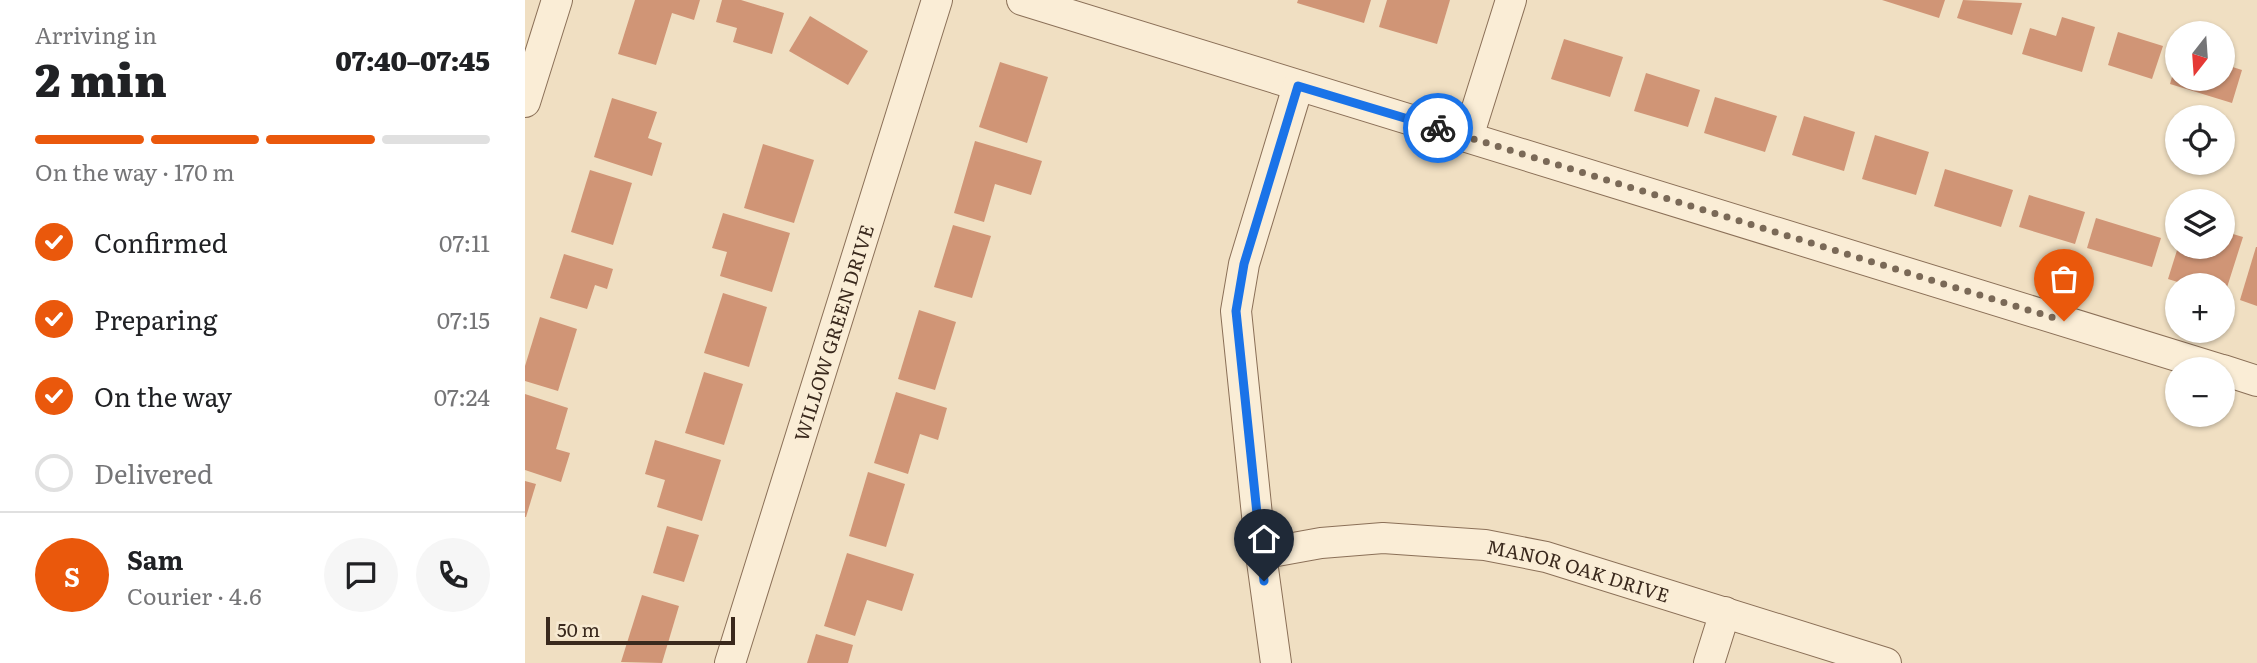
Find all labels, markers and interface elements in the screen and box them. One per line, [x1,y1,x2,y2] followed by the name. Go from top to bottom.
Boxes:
[35,17,157,51] text: Arriving in
[2165,21,2235,91] north arrow
[2165,21,2235,427] map controls
[335,40,490,79] text: 07:40–07:45
[35,43,167,111] text: 2 min
[1403,93,1473,163] courier
[2165,105,2235,175] button: locate
[1419,109,1457,147] icon: bike
[35,154,235,188] text: On the way · 170 m
[2165,189,2235,259] button: layers
[786,221,880,444] street label: WILLOW GREEN DRIVE
[94,222,228,261] text: Confirmed
[35,223,73,261] icon: check
[439,225,490,259] text: 07:11
[2034,249,2094,321] pin
[2045,260,2083,298] icon: bag
[2165,273,2235,343] button: +
[94,299,217,338] text: Preparing
[35,300,73,338] icon: check
[437,302,490,336] text: 07:15
[2165,357,2235,427] button: −
[94,376,232,415] text: On the way
[35,377,73,415] icon: check
[434,379,490,413] text: 07:24
[94,453,213,492] text: Delivered
[1234,509,1294,581] pin
[1245,520,1283,558] icon: home
[1484,532,1673,609] street label: MANOR OAK DRIVE
[324,538,398,612] button: chat
[416,538,490,612] button: phone
[127,539,183,578] text: Sam
[64,556,80,595] text: S
[127,578,262,612] text: Courier · 4.6
[546,614,735,646] scale bar
[557,615,600,643] text: 50 m

